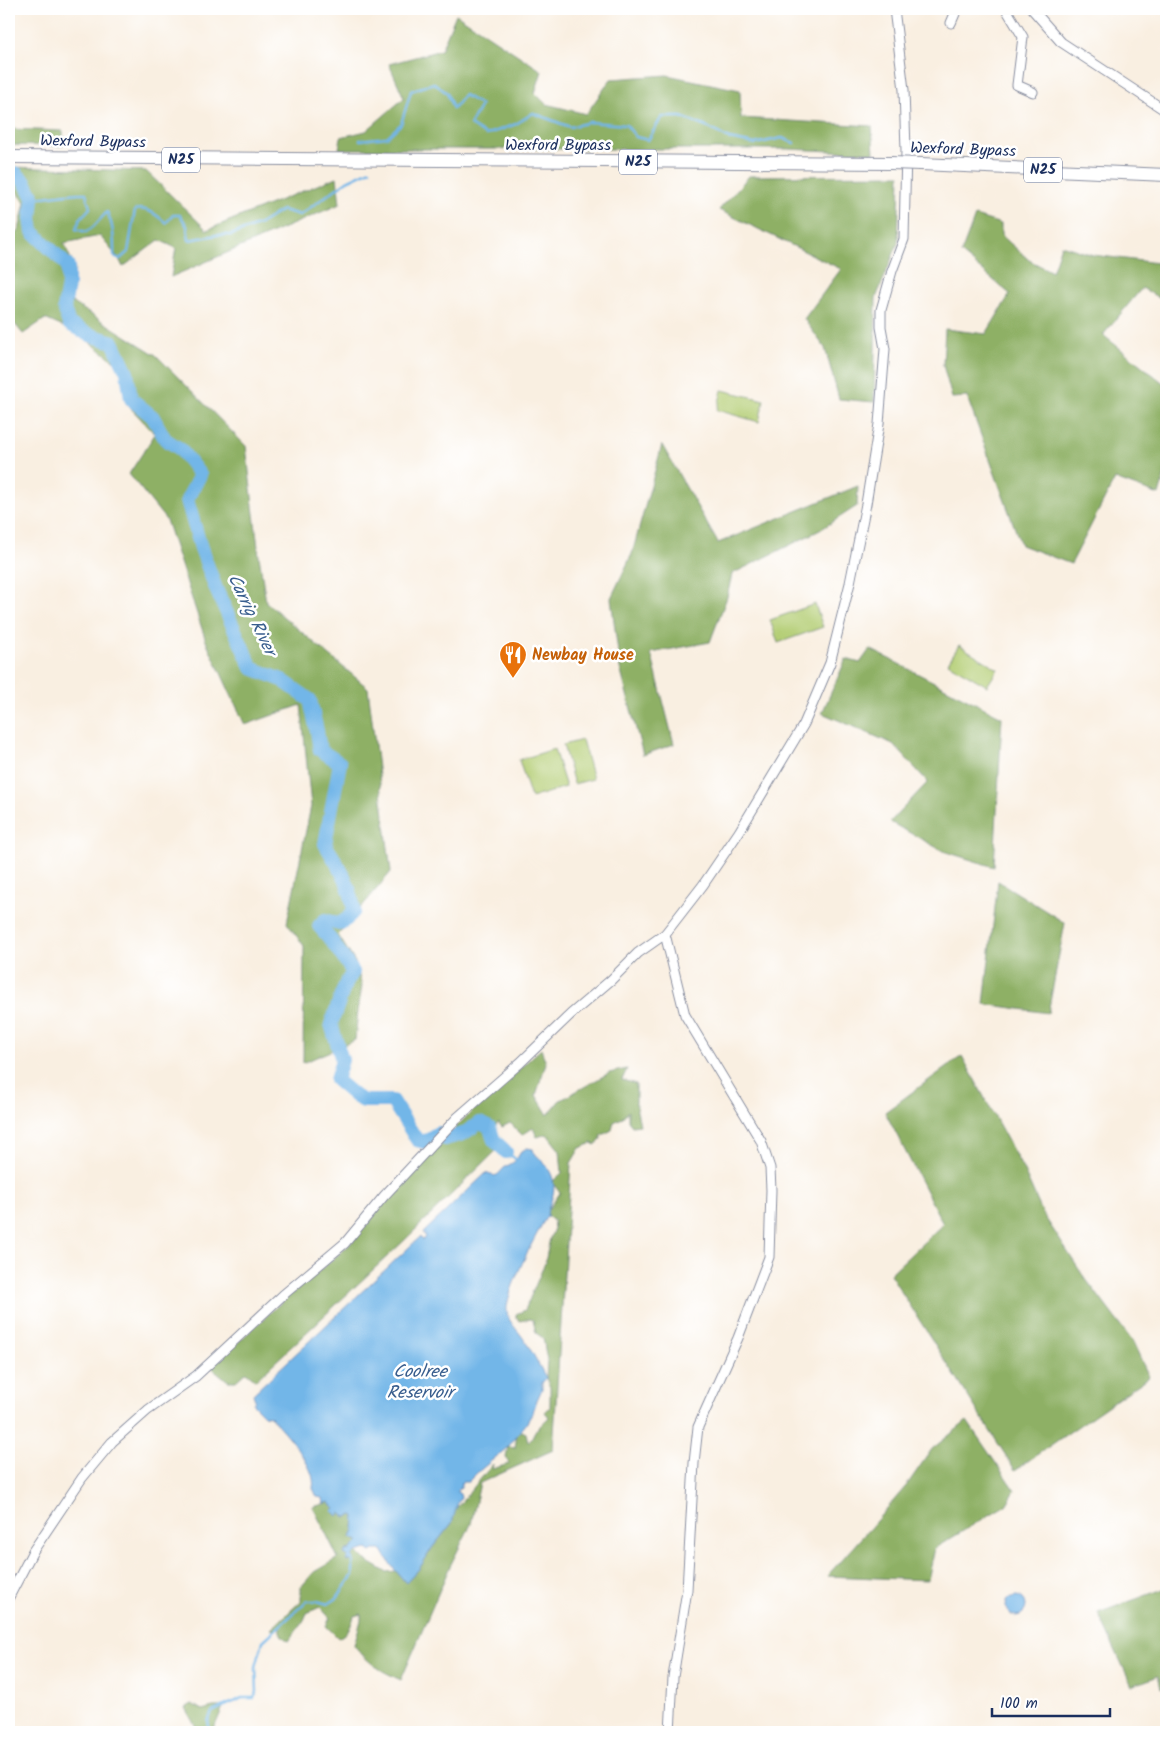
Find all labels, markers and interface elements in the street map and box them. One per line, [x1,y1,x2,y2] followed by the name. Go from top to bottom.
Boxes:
[40,129,146,155] street label: Wexford Bypass
[505,133,611,158] street label: Wexford Bypass
[910,136,1017,164] street label: Wexford Bypass
[162,148,200,172] road number: N25
[619,150,657,174] road number: N25
[1024,158,1062,182] road number: N25
[219,569,285,664] water label: Carrig River
[498,640,528,679] restaurant icon: Newbay House
[532,643,634,668] place label: Newbay House
[387,1358,457,1408] water label: Coolree Reservoir
[992,1686,1110,1718] scale bar
[1000,1692,1038,1716] text: 100 m

